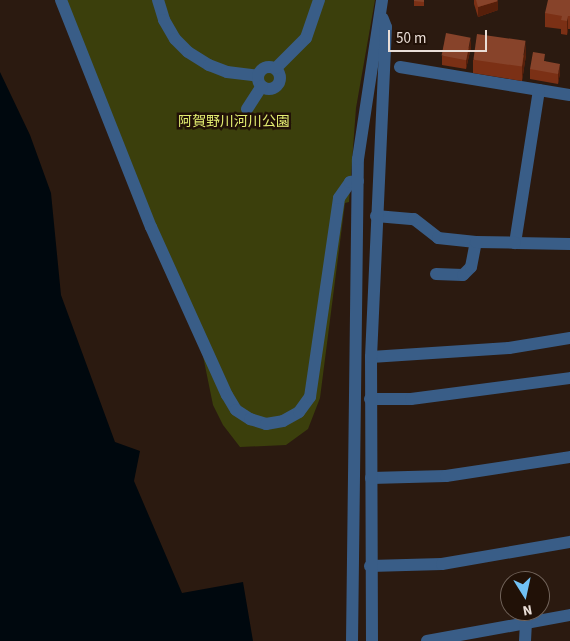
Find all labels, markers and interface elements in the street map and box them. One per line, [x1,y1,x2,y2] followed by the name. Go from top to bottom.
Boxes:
[390,20,489,52] scale bar
[396,28,426,49] text: 50 m
[178,114,290,130] park label: 阿賀野川河川公園
[500,571,550,621] north arrow
[521,599,534,620] text: N

